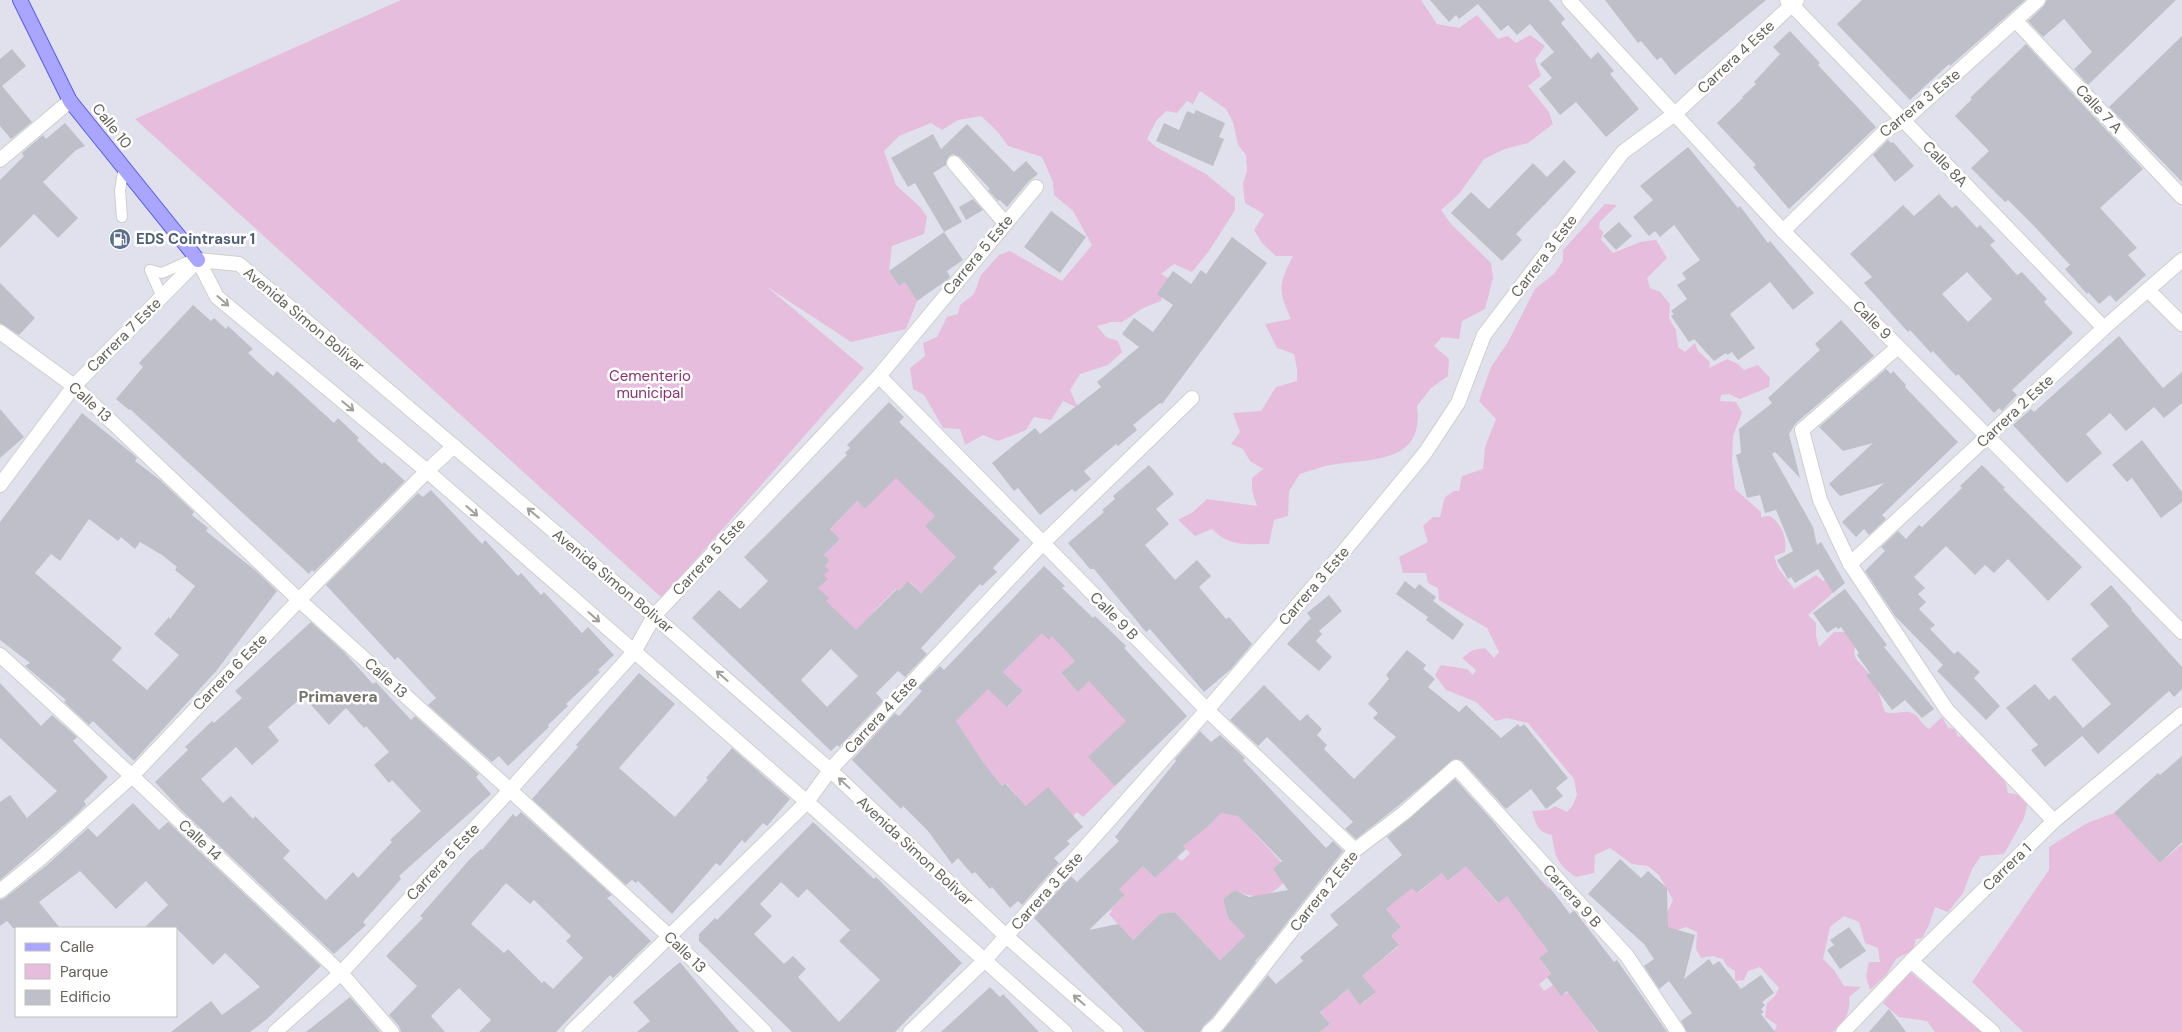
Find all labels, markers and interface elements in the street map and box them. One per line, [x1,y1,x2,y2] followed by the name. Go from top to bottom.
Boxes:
[1693,16,1779,98] street label: Carrera 4 Este
[1875,64,1965,142] street label: Carrera 3 Este
[2071,80,2127,138] street label: Calle 7 A
[88,99,136,153] street label: Calle 10
[1918,137,1972,191] street label: Calle 8A
[939,211,1017,299] street label: Carrera 5 Este
[1506,211,1582,301] street label: Carrera 3 Este
[108,227,132,251] fuel station icon: EDS Cointrasur 1
[136,229,255,249] place label: EDS Cointrasur 1
[239,262,369,376] street label: Avenida Simon Bolivar
[82,293,166,377] street label: Carrera 7 Este
[216,296,229,307] one-way arrow
[1848,296,1896,344] street label: Calle 9
[609,366,691,403] park label: Cementerio municipal
[1972,370,2058,452] street label: Carrera 2 Este
[64,377,116,427] street label: Calle 13
[341,400,354,411] one-way arrow
[465,505,478,516] one-way arrow
[526,507,539,518] one-way arrow
[668,514,750,600] street label: Carrera 5 Este
[548,524,678,638] street label: Avenida Simon Bolivar
[1274,542,1354,630] street label: Carrera 3 Este
[1086,588,1142,644] street label: Calle 9 B
[588,612,601,623] one-way arrow
[188,629,272,715] street label: Carrera 6 Este
[360,653,412,703] street label: Calle 13
[716,670,729,681] one-way arrow
[840,672,922,758] street label: Carrera 4 Este
[298,686,378,707] district label: Primavera
[838,777,850,789] one-way arrow
[852,792,978,911] street label: Avenida Simon Bolivar
[174,815,226,865] street label: Calle 14
[402,819,484,905] street label: Carrera 5 Este
[1978,839,2036,895] street label: Carrera 1
[1285,846,1363,936] street label: Carrera 2 Este
[1007,848,1087,934] street label: Carrera 3 Este
[1538,860,1606,932] street label: Carrera 9 B
[15,927,178,1017] legend
[659,927,711,977] street label: Calle 13
[60,937,94,957] text: Calle
[60,962,108,982] text: Parque
[60,987,111,1007] text: Edificio
[1073,994,1086,1006] one-way arrow

